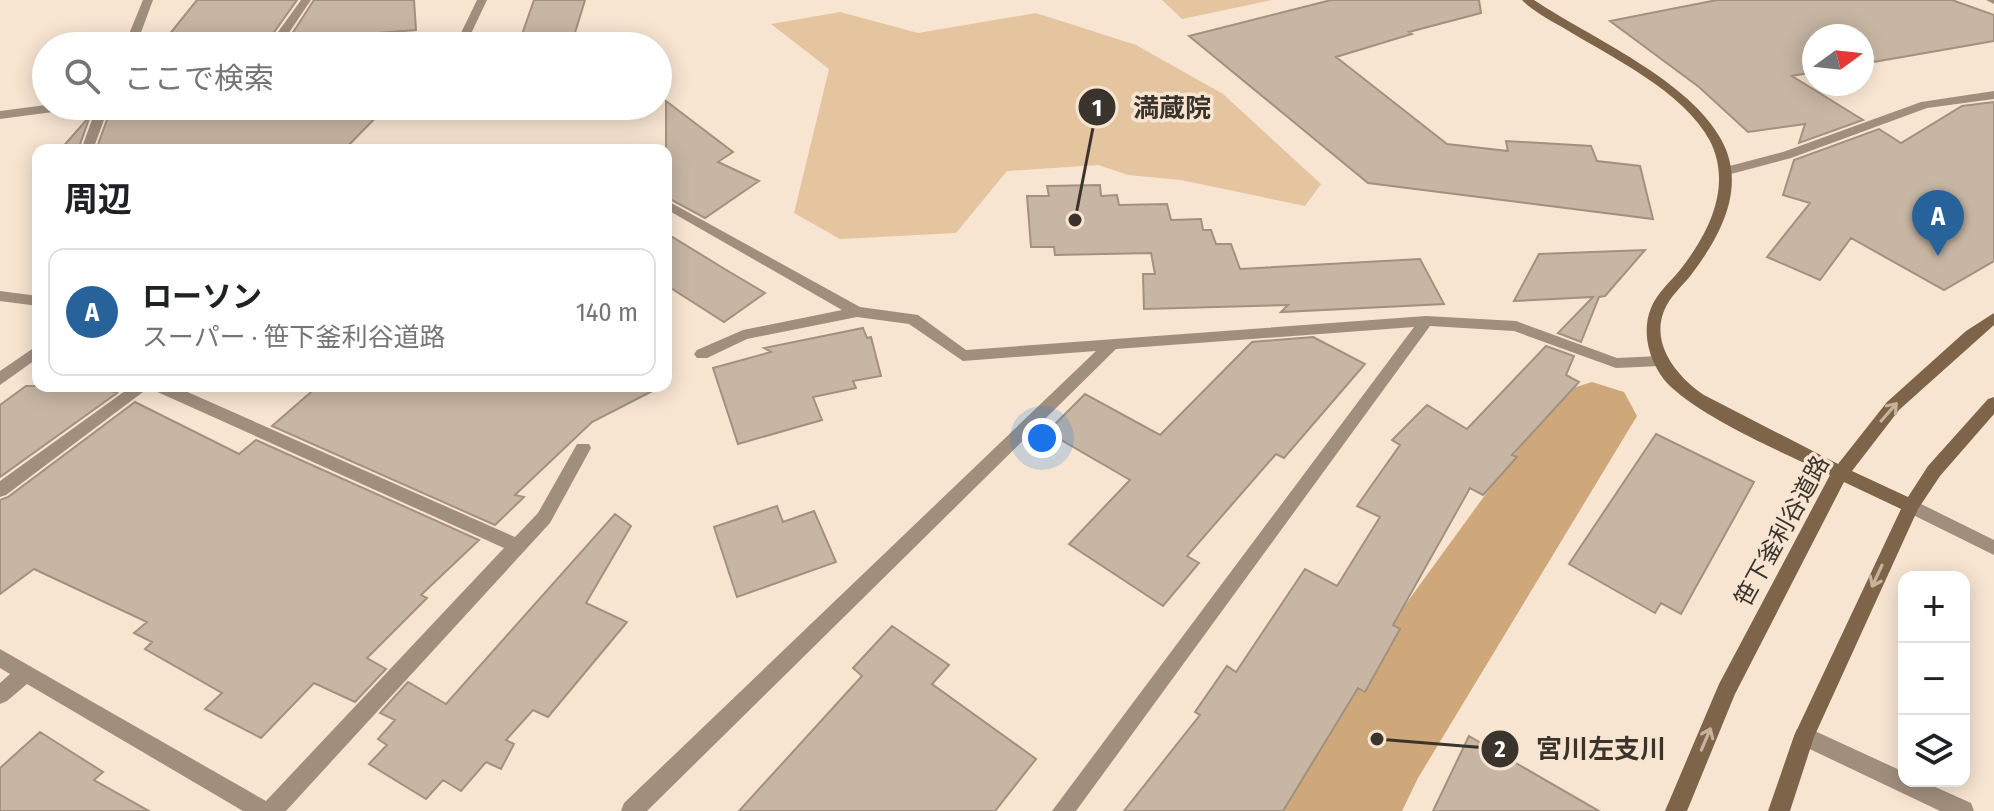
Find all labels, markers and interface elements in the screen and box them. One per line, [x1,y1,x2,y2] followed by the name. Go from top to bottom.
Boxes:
[1802,24,1874,96] north arrow
[32,32,672,120] search box
[60,54,104,98] icon: search
[124,61,274,97] text: ここで検索
[1077,82,1227,132] callout: 満蔵院
[1133,93,1211,124] text: 満蔵院
[1092,94,1102,122] text: 1
[64,179,132,220] text: 周辺
[1912,190,1964,256] pin: A
[142,279,262,315] text: ローソン
[85,297,99,328] text: A
[576,297,638,328] text: 140 m
[142,322,445,353] text: スーパー · 笹下釜利谷道路
[1880,402,1898,422] one-way arrow
[1022,418,1062,458] your location
[1729,451,1835,611] street label: 笹下釜利谷道路
[1869,564,1884,588] one-way arrow
[1898,571,1970,787] map controls
[1898,571,1970,643] button: +
[1898,643,1970,715] button: −
[1898,715,1970,787] button: layers
[1480,724,1682,774] callout: 宮川左支川
[1699,727,1714,752] one-way arrow
[1536,734,1666,765] text: 宮川左支川
[1493,735,1506,763] text: 2

